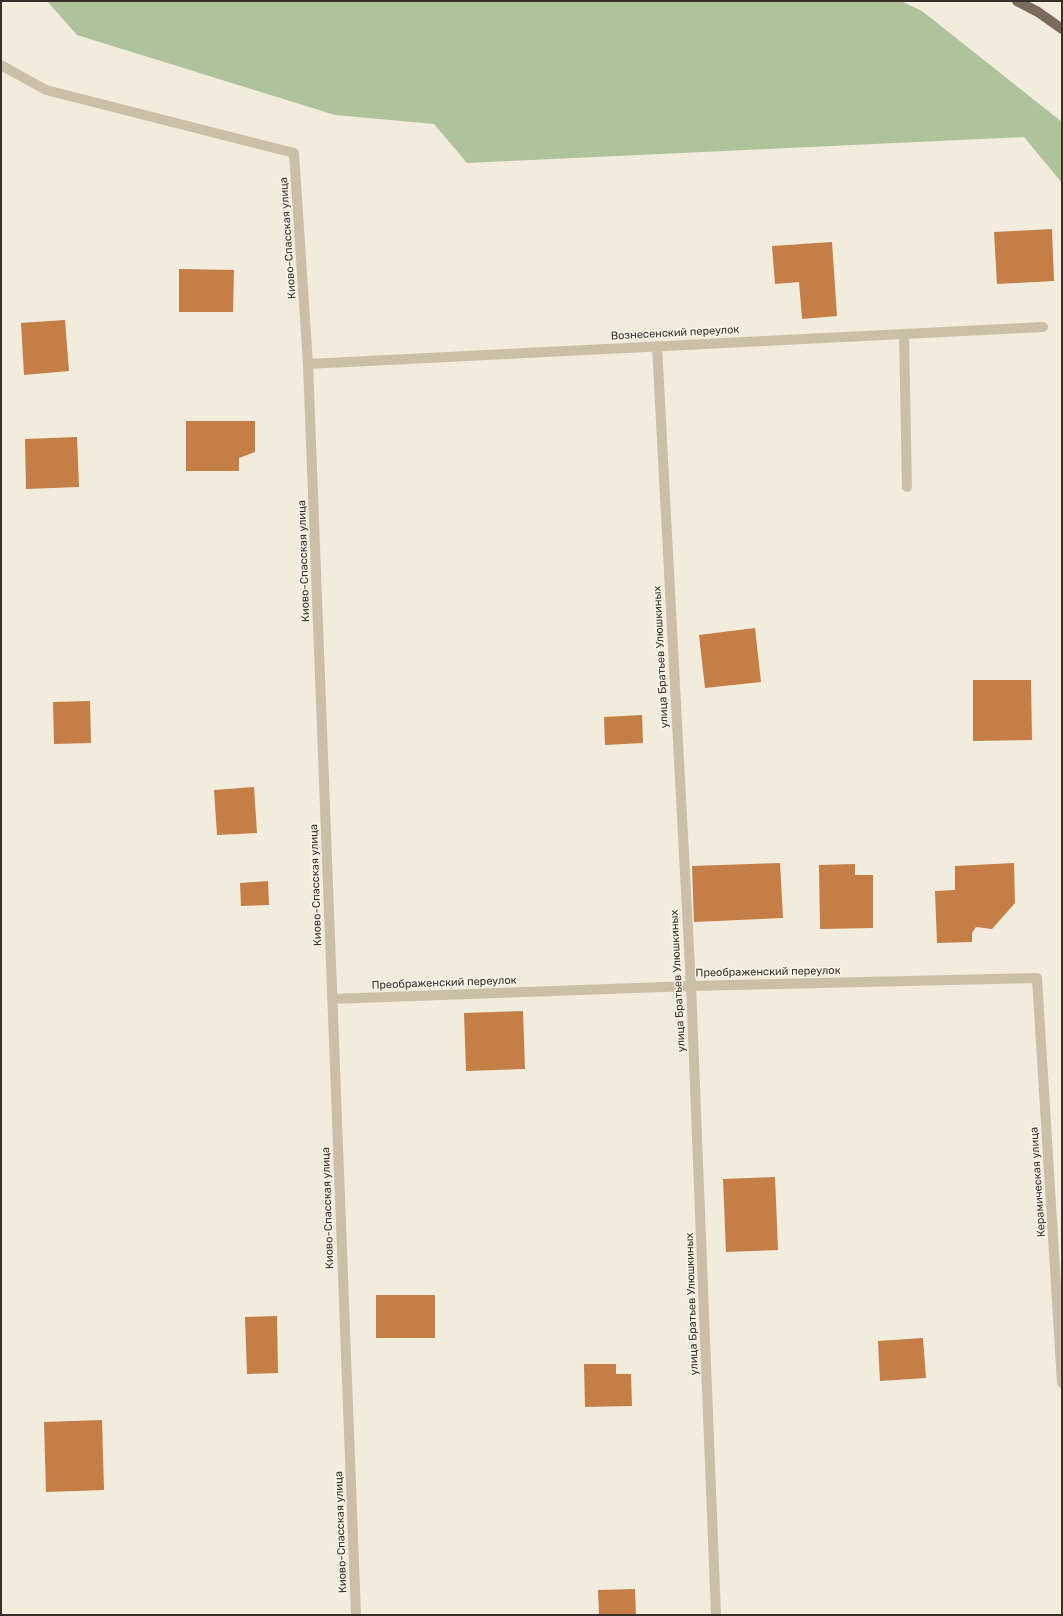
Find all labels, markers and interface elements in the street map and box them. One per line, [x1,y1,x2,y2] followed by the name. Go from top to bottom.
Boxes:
[277,177,299,299] street label: Киово-Спасская улица
[610,323,740,343] street label: Вознесенский переулок
[295,500,313,622] street label: Киово-Спасская улица
[651,585,671,729] street label: улица Братьев Улюшкиных
[307,824,325,946] street label: Киово-Спасская улица
[668,909,688,1053] street label: улица Братьев Улюшкиных
[695,964,841,980] street label: Преображенский переулок
[371,974,517,992] street label: Преображенский переулок
[1028,1127,1048,1237] street label: Керамическая улица
[319,1147,337,1269] street label: Киово-Спасская улица
[683,1233,701,1375] street label: улица Братьев Улюшкиных
[332,1471,350,1593] street label: Киово-Спасская улица

